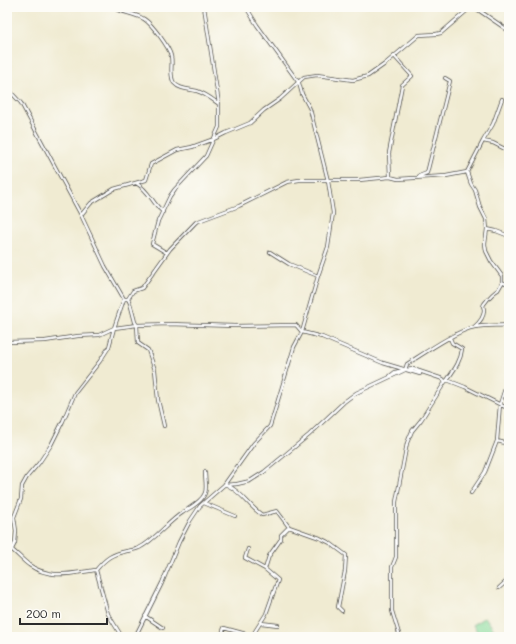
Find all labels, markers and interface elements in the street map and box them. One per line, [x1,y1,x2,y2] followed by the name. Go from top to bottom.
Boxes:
[20,600,107,626] scale bar
[26,605,61,621] text: 200 m

